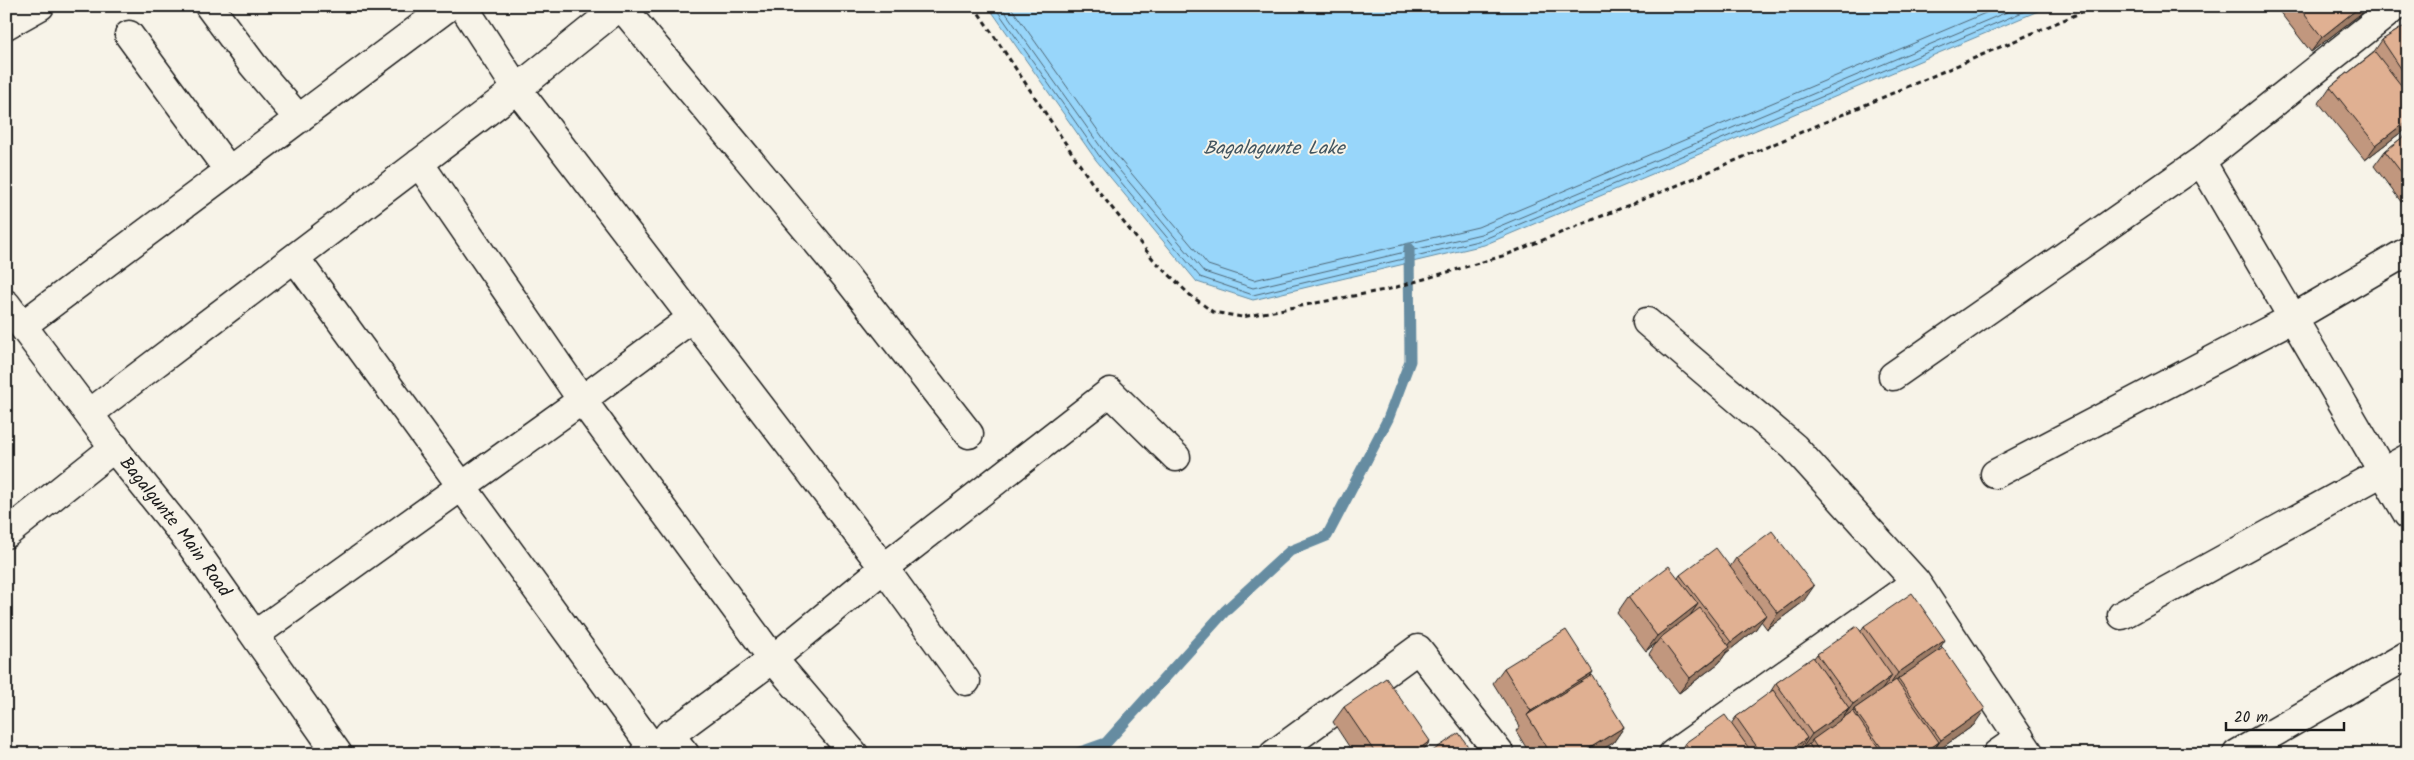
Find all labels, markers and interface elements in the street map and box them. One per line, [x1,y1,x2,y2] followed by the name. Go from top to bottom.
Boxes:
[1203,134,1347,164] water label: Bagalagunte Lake
[112,451,239,604] street label: Bagalgunte Main Road
[2226,700,2344,732] scale bar
[2234,706,2268,730] text: 20 m

